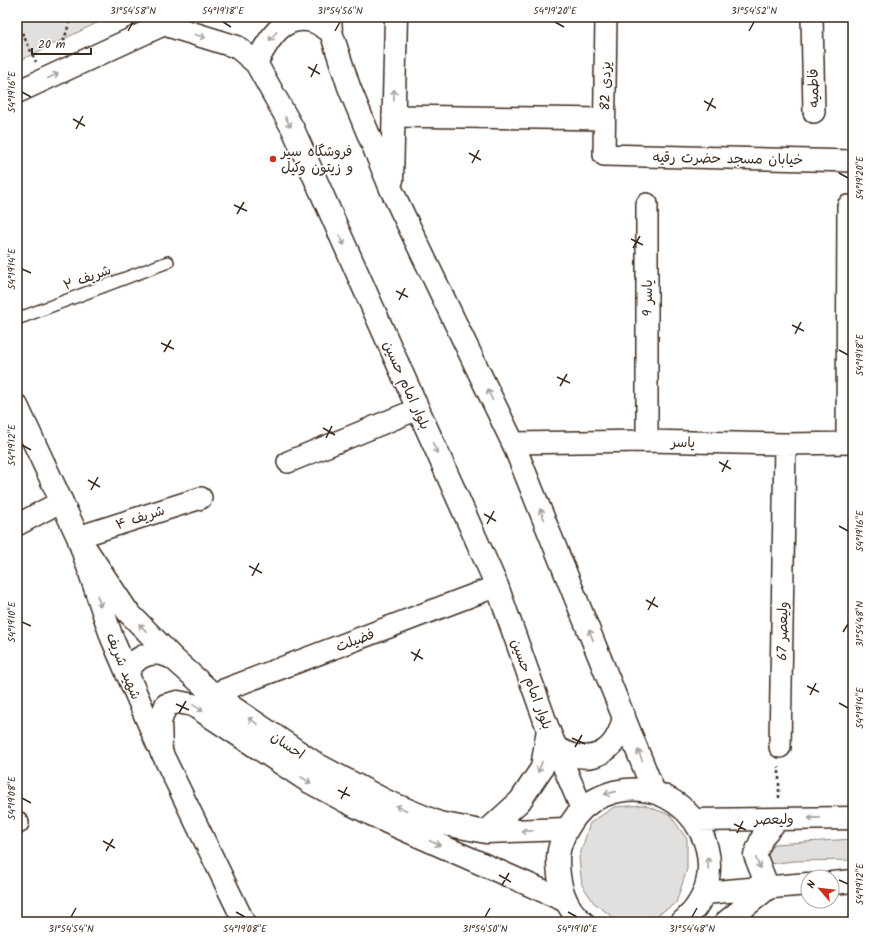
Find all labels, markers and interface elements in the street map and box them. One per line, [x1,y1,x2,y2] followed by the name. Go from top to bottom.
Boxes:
[110,3,156,19] text: 31°54'58"N
[202,3,245,19] text: 54°19'18"E
[317,3,363,19] text: 31°54'56"N
[533,3,578,19] text: 54°19'20"E
[731,3,777,19] text: 31°54'52"N
[32,30,91,56] scale bar
[268,31,277,41] one-way arrow
[194,33,207,40] one-way arrow
[38,35,66,54] text: 20 m
[595,61,617,111] street label: یزدی 82
[803,68,825,108] street label: فاطمیه
[4,70,20,113] text: 54°19'16"E
[46,72,58,79] one-way arrow
[390,89,397,102] one-way arrow
[285,115,293,127] one-way arrow
[280,141,353,179] place label: فروشگاه سیر و زیتون وکیل
[653,147,803,171] street label: خیابان مسجد حضرت رقیه
[268,154,278,164] marker: فروشگاه سیر و زیتون وکیل
[852,155,868,200] text: 54°19'20"E
[339,234,346,246] one-way arrow
[4,247,20,290] text: 54°19'14"E
[60,259,114,297] street label: شریف ۲
[637,280,659,317] street label: یاسر 9
[852,333,868,376] text: 54°19'18"E
[377,337,435,433] street label: بلوار امام حسین
[486,390,493,402] one-way arrow
[4,423,20,466] text: 54°19'12"E
[670,432,695,454] street label: یاسر
[432,442,439,454] one-way arrow
[113,500,168,536] street label: شریف ۴
[538,509,545,521] one-way arrow
[852,509,868,552] text: 54°19'16"E
[96,594,103,607] one-way arrow
[4,600,20,643] text: 54°19'10"E
[771,601,795,661] street label: ولیعصر 67
[852,601,868,647] text: 31°54'48"N
[139,623,148,633] one-way arrow
[333,623,378,658] street label: فضیلت
[587,629,594,641] one-way arrow
[100,630,146,703] street label: شهید شریف
[504,636,558,733] street label: بلوار امام حسین
[852,686,868,729] text: 54°19'14"E
[192,704,203,713] one-way arrow
[248,717,259,725] one-way arrow
[266,726,309,765] street label: احسان
[635,750,643,762] one-way arrow
[536,761,544,773] one-way arrow
[4,775,20,820] text: 54°19'08"E
[300,776,312,784] one-way arrow
[604,790,617,797] one-way arrow
[396,803,408,811] one-way arrow
[753,809,794,831] street label: ولیعصر
[808,814,821,822] one-way arrow
[521,827,534,834] one-way arrow
[429,840,441,847] one-way arrow
[705,857,712,870] one-way arrow
[755,857,763,869] one-way arrow
[852,862,868,905] text: 54°19'12"E
[800,869,840,909] north arrow
[802,877,822,892] text: N
[48,921,94,937] text: 31°54'54"N
[223,921,268,937] text: 54°19'08"E
[462,921,508,937] text: 31°54'50"N
[556,921,599,937] text: 54°19'10"E
[669,921,715,937] text: 31°54'48"N

